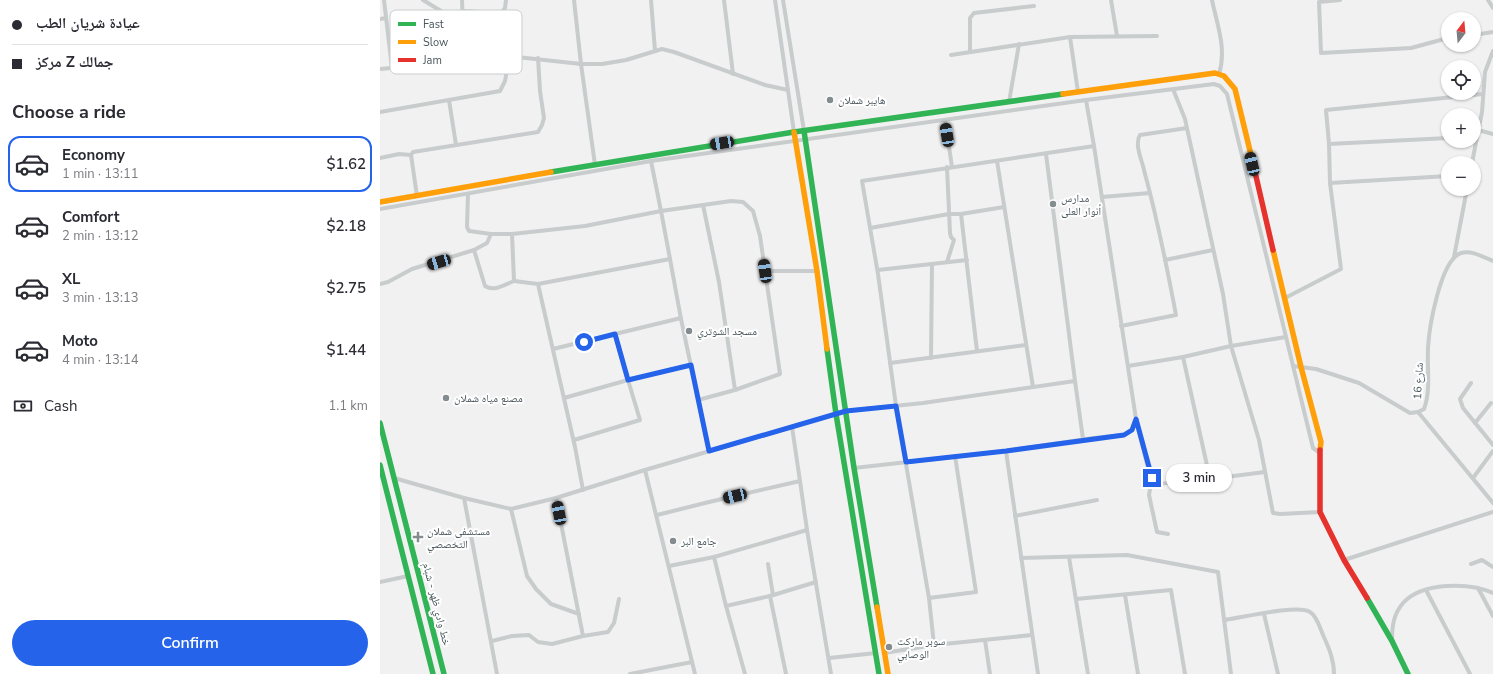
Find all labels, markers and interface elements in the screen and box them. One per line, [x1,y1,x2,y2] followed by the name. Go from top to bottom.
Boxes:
[390,10,522,74] legend
[1441,12,1481,52] north arrow
[1441,12,1481,196] map controls
[36,13,140,33] text: عيادة شريان الطب
[423,17,444,32] text: Fast
[423,35,448,50] text: Slow
[36,52,113,72] text: مركز Z جمالك
[422,53,442,68] text: Jam
[1441,60,1481,100] button: locate
[838,93,886,108] place label: هايبر شملان
[825,95,835,105] marker: هايبر شملان
[12,100,126,124] text: Choose a ride
[1441,108,1481,148] button: +
[939,122,955,148] car
[709,135,735,151] car
[62,145,125,165] text: Economy
[14,146,50,182] icon: car
[1243,151,1261,177] car
[326,154,366,174] text: $1.62
[1441,156,1481,196] button: −
[62,165,138,183] text: 1 min · 13:11
[1061,191,1101,219] place label: مدارس أنوار العلى
[1048,199,1058,209] marker: مدارس أنوار العلى
[62,207,119,227] text: Comfort
[14,208,50,244] icon: car
[326,216,366,236] text: $2.18
[62,227,138,245] text: 2 min · 13:12
[426,253,452,271] car
[757,258,773,284] car
[62,269,81,289] text: XL
[14,270,50,306] icon: car
[326,278,366,298] text: $2.75
[62,289,138,307] text: 3 min · 13:13
[697,324,757,340] place label: مسجد الشوتري
[684,326,694,336] marker: مسجد الشوتري
[62,331,98,351] text: Moto
[14,332,50,368] icon: car
[575,333,593,351] route start
[326,340,366,360] text: $1.44
[62,351,138,369] text: 4 min · 13:14
[1410,362,1427,400] street label: شارع 16
[454,391,523,406] place label: مصنع مياه شملان
[441,393,451,403] marker: مصنع مياه شملان
[12,395,34,417] icon: cash
[44,396,78,416] text: Cash
[328,397,368,415] text: 1.1 km
[1166,464,1232,492] callout: 3 min
[1143,469,1161,487] route end
[1182,469,1216,487] text: 3 min
[722,487,748,505] car
[551,500,567,526] car
[427,524,490,553] place label: مستشفى شملان التخصصي
[412,531,424,543] marker: مستشفى شملان التخصصي
[680,534,716,549] place label: جامع البر
[668,536,678,546] marker: جامع البر
[418,561,454,647] street label: خط وادي ظهر - شبام
[12,620,368,666] button: Confirm
[897,634,945,663] place label: سوبر ماركت الوصابي
[884,642,894,652] marker: سوبر ماركت الوصابي

